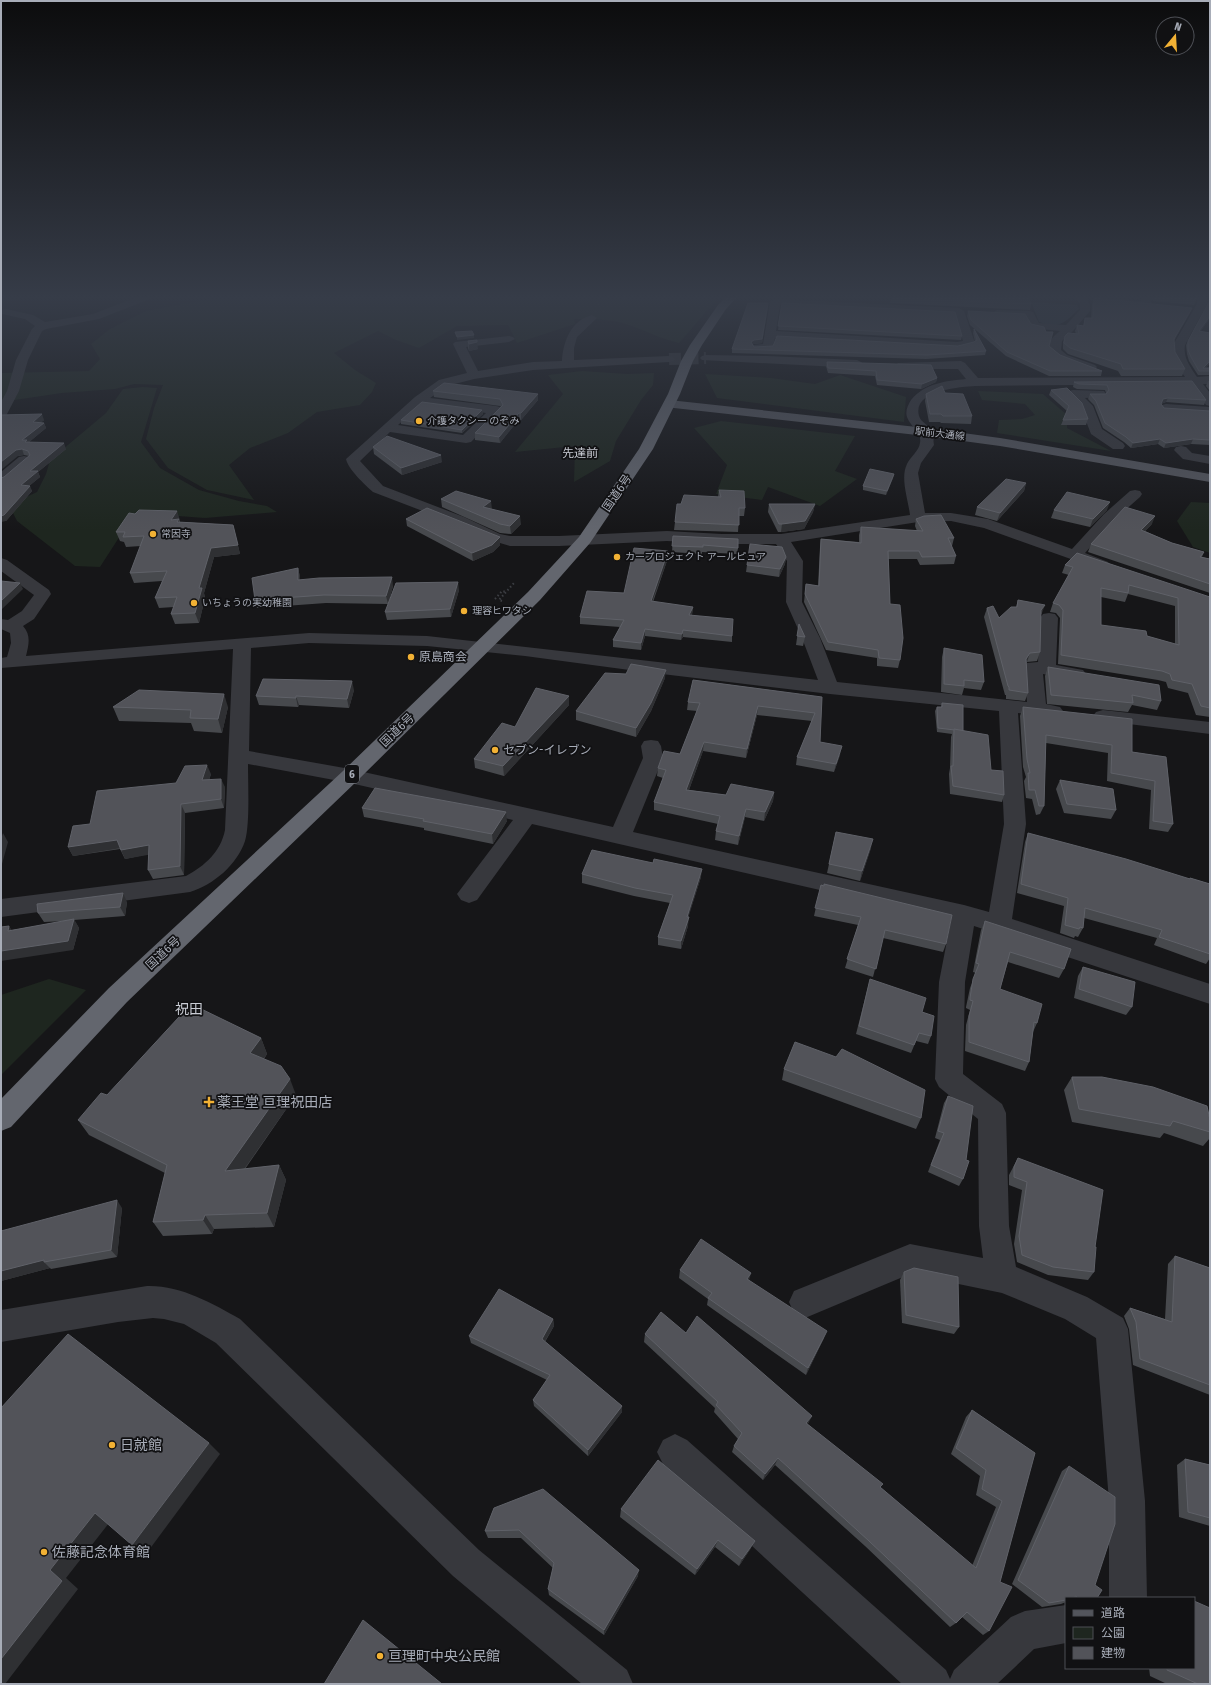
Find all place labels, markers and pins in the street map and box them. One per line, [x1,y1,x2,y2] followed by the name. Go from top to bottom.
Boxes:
[427,415,519,427] place label: 介護タクシー のぞみ
[414,416,424,426] marker: 介護タクシー のぞみ
[161,528,191,540] place label: 常因寺
[148,529,158,539] marker: 常因寺
[625,551,766,563] place label: カープロジェクト アールピュア
[612,552,622,562] marker: カープロジェクト アールピュア
[202,597,292,609] place label: いちょうの実幼稚園
[189,598,199,608] marker: いちょうの実幼稚園
[472,605,532,617] place label: 理容ヒワタシ
[459,606,469,616] marker: 理容ヒワタシ
[419,650,467,664] place label: 原島商会
[406,652,416,662] marker: 原島商会
[503,743,591,757] place label: セブン-イレブン
[490,745,500,755] marker: セブン-イレブン
[217,1094,332,1111] place label: 薬王堂 亘理祝田店
[204,1097,214,1107] marker: 薬王堂 亘理祝田店
[120,1437,162,1454] place label: 日就館
[107,1440,117,1450] marker: 日就館
[52,1544,150,1561] place label: 佐藤記念体育館
[39,1547,49,1557] marker: 佐藤記念体育館
[388,1648,500,1665] place label: 亘理町中央公民館
[375,1651,385,1661] marker: 亘理町中央公民館

